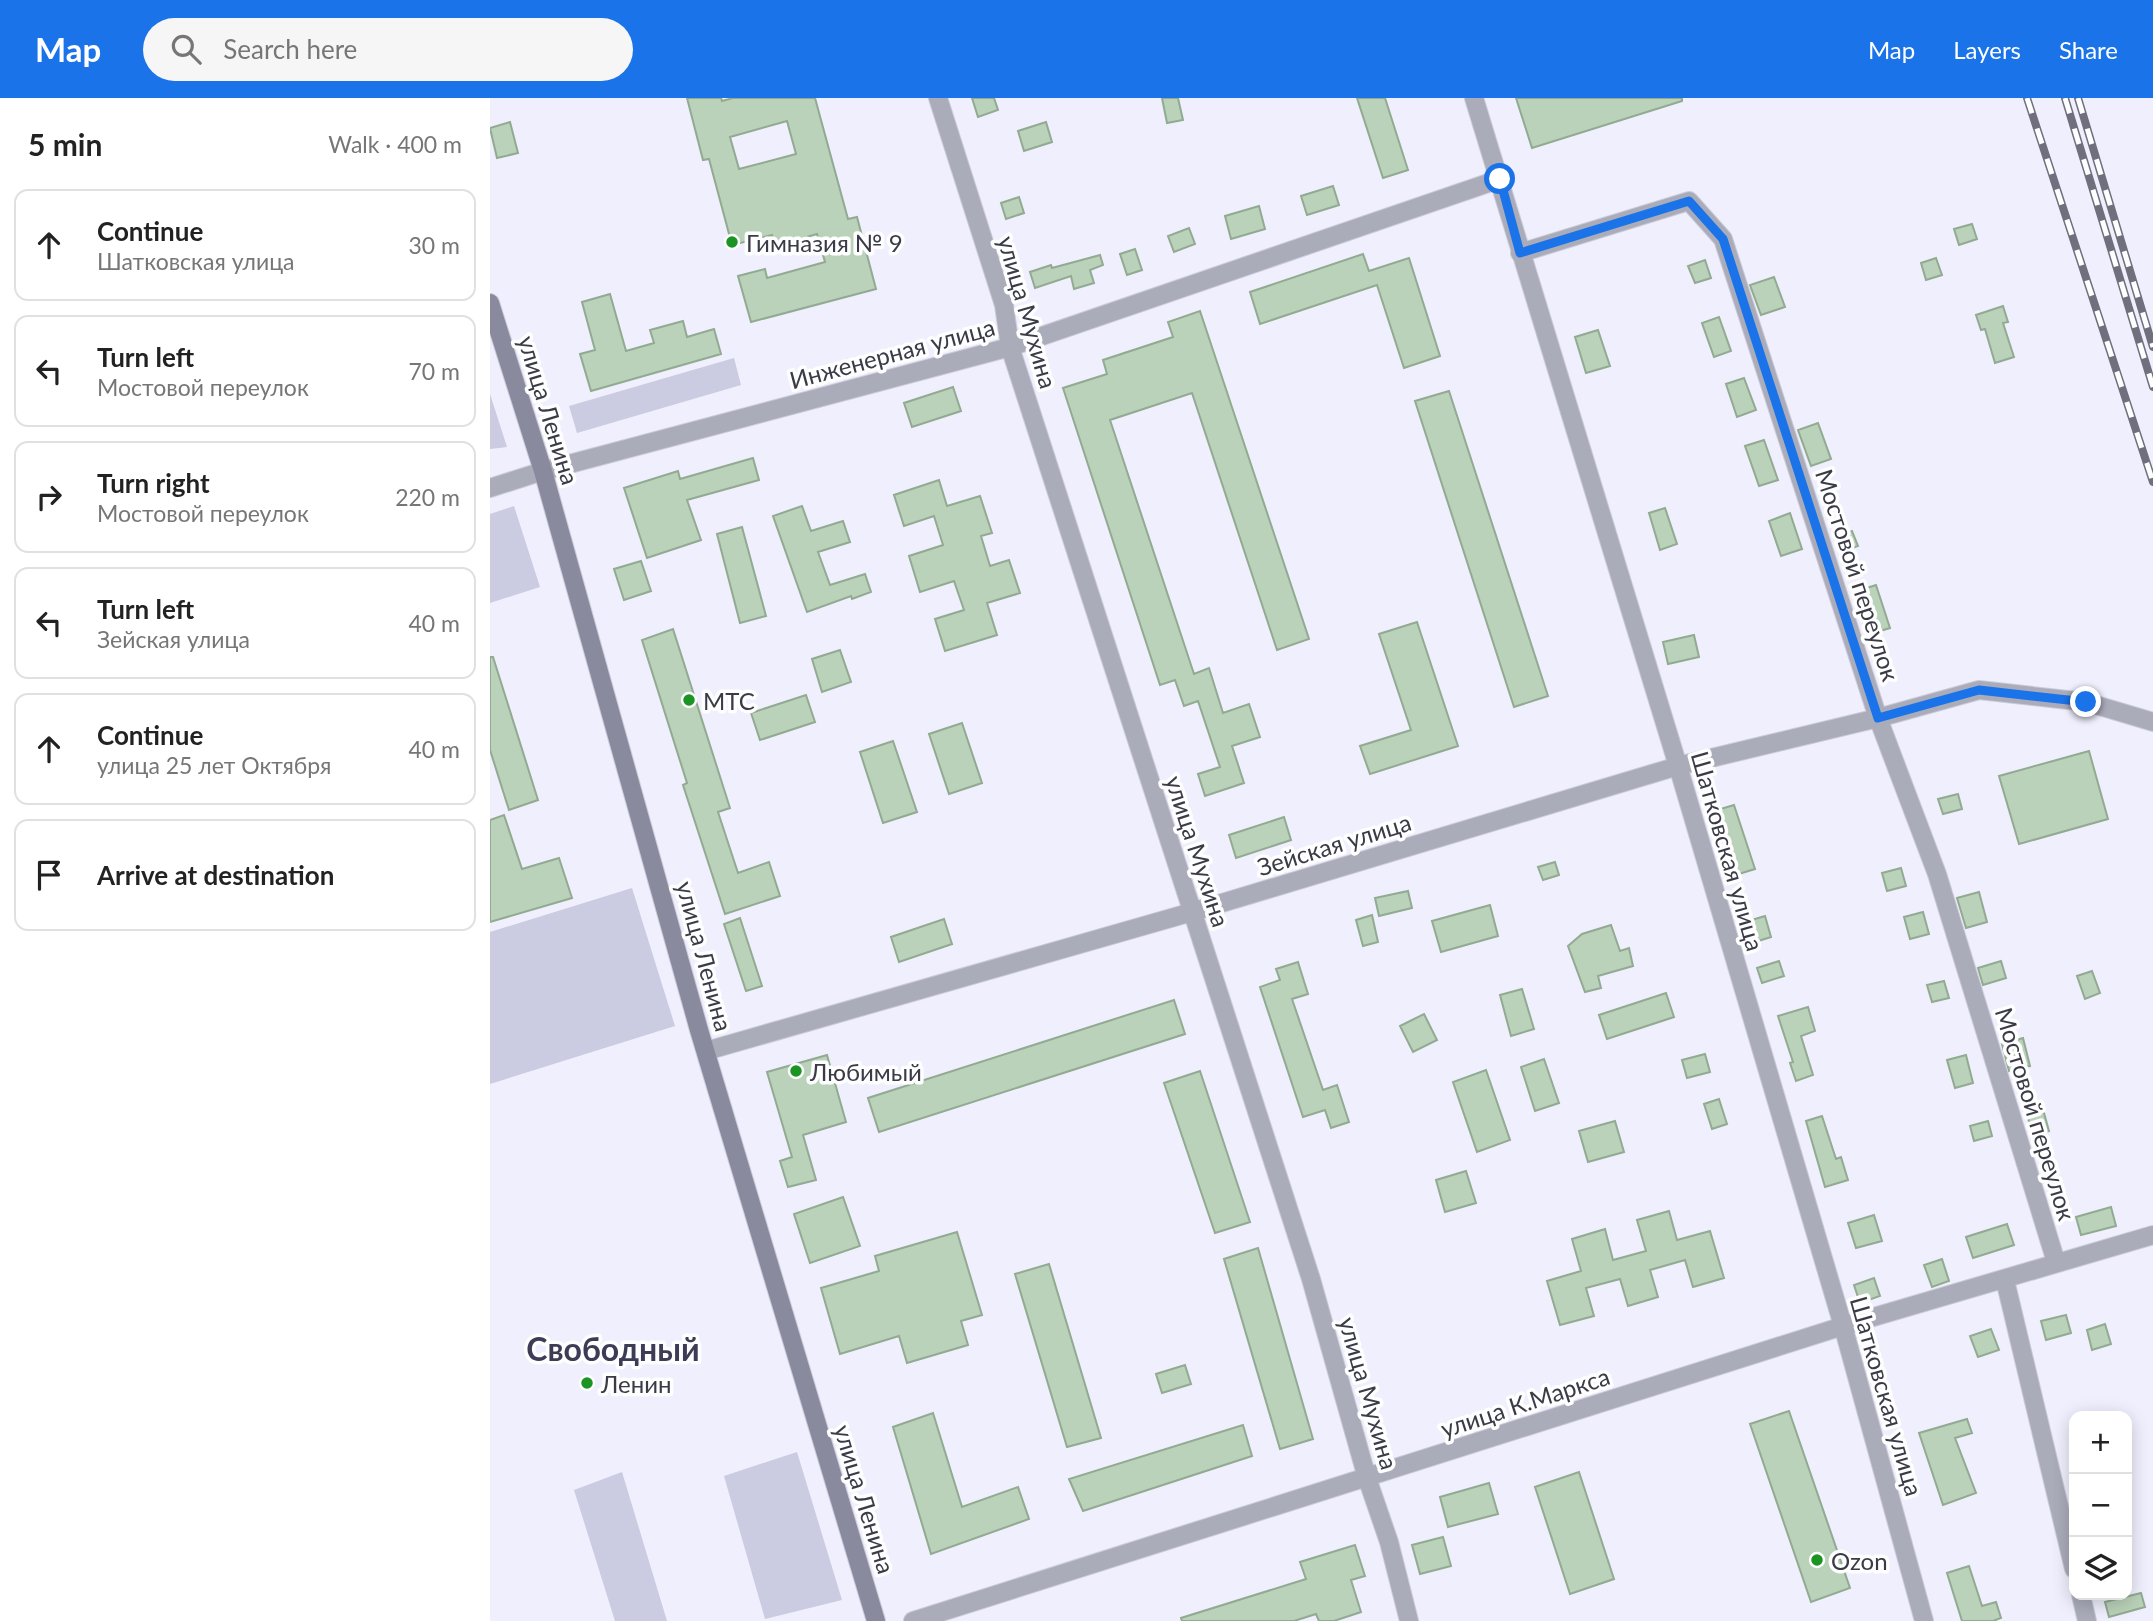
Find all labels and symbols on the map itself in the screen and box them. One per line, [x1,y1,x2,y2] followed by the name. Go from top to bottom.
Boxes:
[1484,163,1515,194] route start
[746,228,903,257] place label: Гимназия № 9
[992,232,1064,392] street label: улица Мухина
[724,234,740,250] marker: Гимназия № 9
[786,312,998,394] street label: Инженерная улица
[513,332,585,488] street label: улица Ленина
[1810,465,1906,685] street label: Мостовой переулок
[703,686,755,715] place label: МТС
[2070,686,2101,717] route end
[681,692,697,708] marker: МТС
[1686,748,1770,954] street label: Шатковская улица
[1160,772,1236,930] street label: улица Мухина
[1254,807,1414,881] street label: Зейская улица
[671,878,739,1034] street label: улица Ленина
[1990,1004,2082,1224] street label: Мостовой переулок
[809,1057,922,1086] place label: Любимый
[788,1063,804,1079] marker: Любимый
[1845,1293,1929,1499] street label: Шатковская улица
[1333,1313,1405,1473] street label: улица Мухина
[526,1329,700,1368] district label: Свободный
[1437,1361,1613,1443] street label: улица К.Маркса
[600,1369,672,1398] place label: Ленин
[579,1375,595,1391] marker: Ленин
[829,1421,901,1577] street label: улица Ленина
[1831,1546,1888,1575] place label: Ozon
[1809,1552,1825,1568] marker: Ozon

